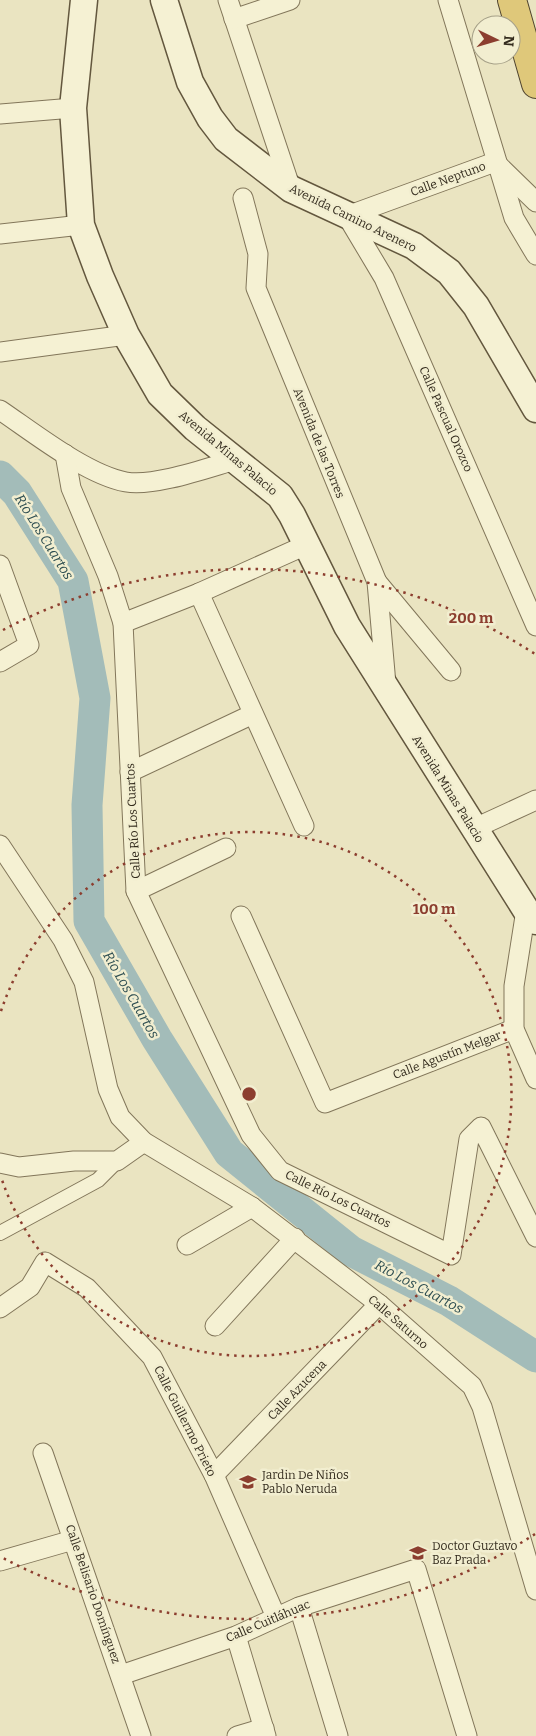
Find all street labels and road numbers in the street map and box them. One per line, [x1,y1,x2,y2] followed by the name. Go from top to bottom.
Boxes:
[408,159,488,199] street label: Calle Neptuno
[287,181,419,255] street label: Avenida Camino Arenero
[416,364,476,474] street label: Calle Pascual Orozco
[290,386,348,500] street label: Avenida de las Torres
[176,408,280,498] street label: Avenida Minas Palacio
[409,733,487,845] street label: Avenida Minas Palacio
[123,763,143,879] street label: Calle Río Los Cuartos
[391,1028,504,1082] street label: Calle Agustín Melgar
[283,1167,393,1231] street label: Calle Río Los Cuartos
[365,1292,431,1352] street label: Calle Saturno
[265,1357,329,1423] street label: Calle Azucena
[151,1363,219,1479] street label: Calle Guillermo Prieto
[63,1523,123,1666] street label: Calle Belisario Domínguez
[224,1597,312,1645] street label: Calle Cuitláhuac

